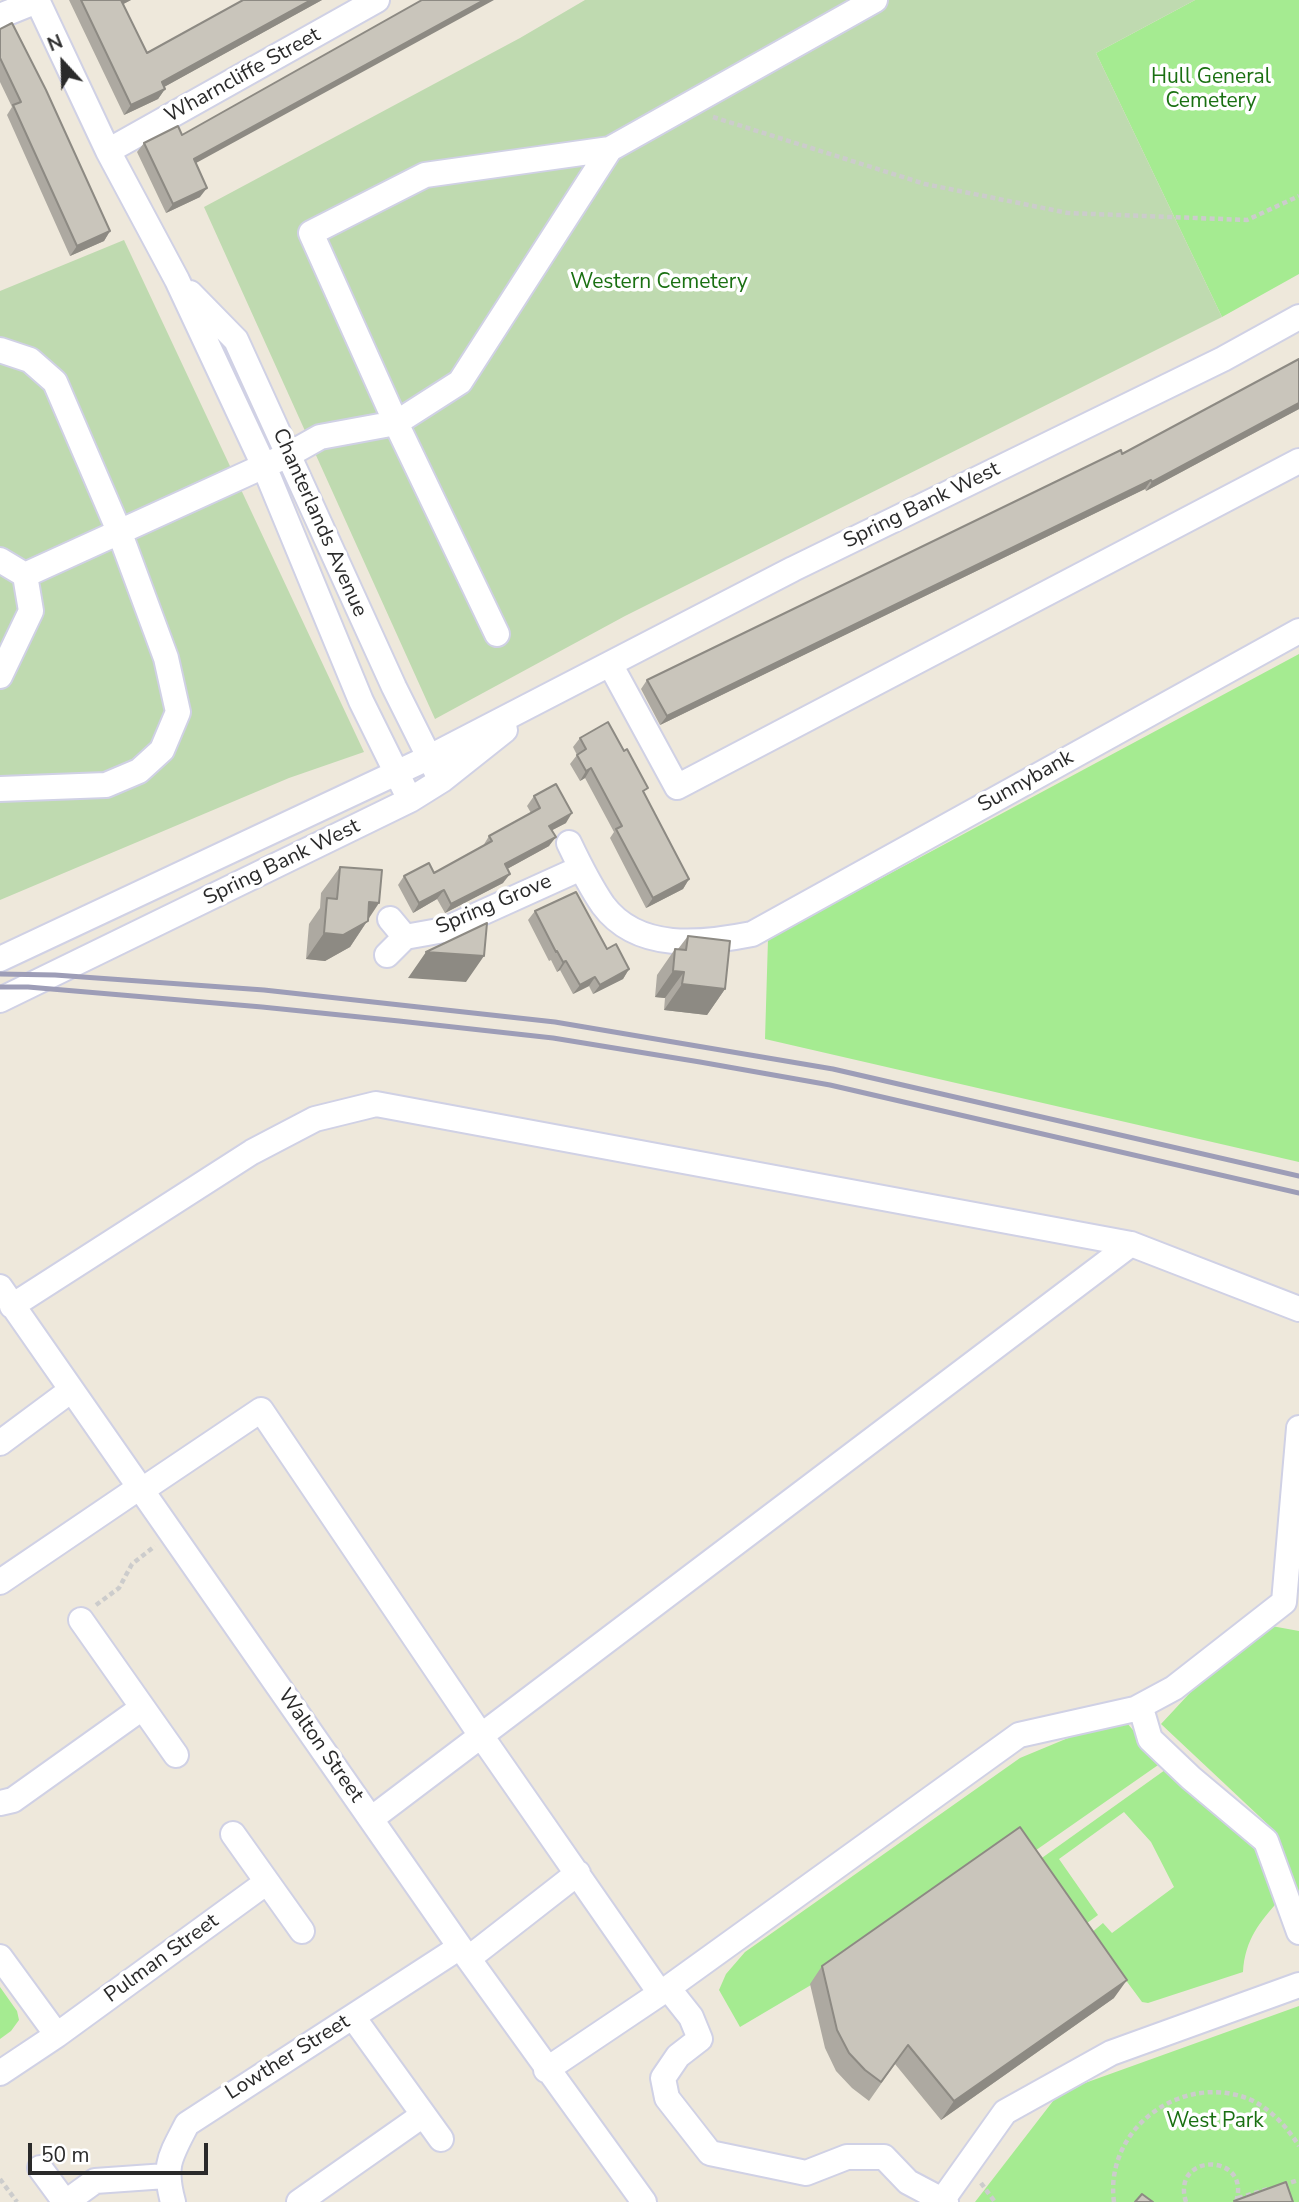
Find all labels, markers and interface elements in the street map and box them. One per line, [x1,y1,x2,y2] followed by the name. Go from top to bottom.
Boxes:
[161,23,325,129] street label: Wharncliffe Street
[28,28,98,98] north arrow
[44,29,67,58] text: N
[1151,65,1271,115] park label: Hull General Cemetery
[570,270,748,296] park label: Western Cemetery
[266,425,372,621] street label: Chanterlands Avenue
[840,457,1004,555] street label: Spring Bank West
[974,746,1078,818] street label: Sunnybank
[200,814,364,912] street label: Spring Bank West
[432,869,556,941] street label: Spring Grove
[272,1684,368,1808] street label: Walton Street
[100,1909,224,2009] street label: Pulman Street
[221,2010,355,2106] street label: Lowther Street
[1166,2109,1264,2135] park label: West Park
[32,2128,212,2172] scale bar
[41,2141,90,2169] text: 50 m

